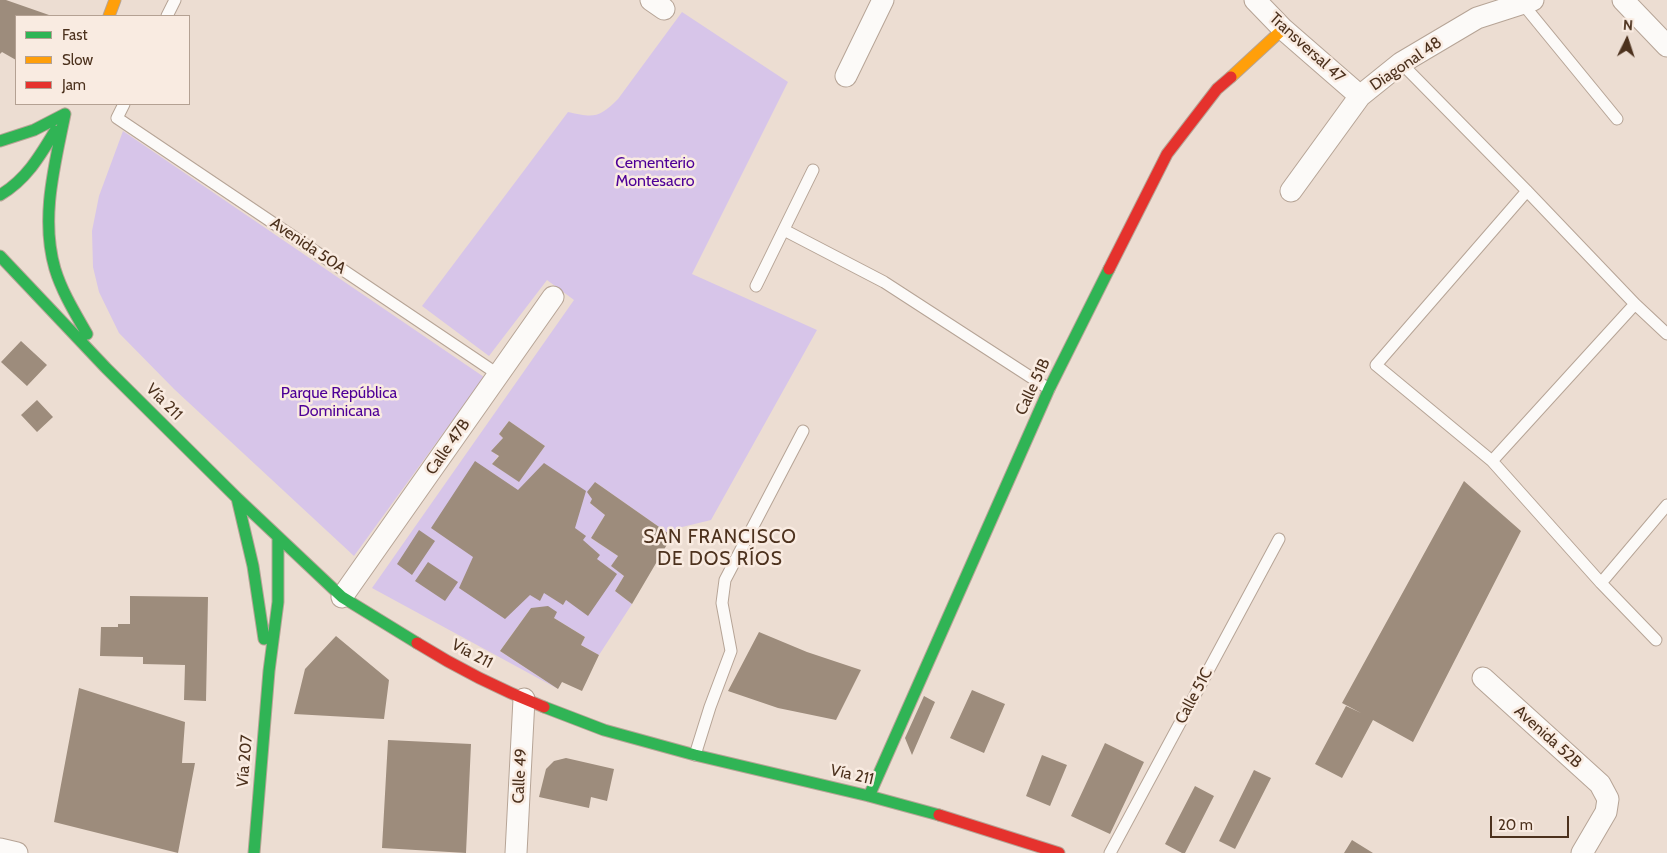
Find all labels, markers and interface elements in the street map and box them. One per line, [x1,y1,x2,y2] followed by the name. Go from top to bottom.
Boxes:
[1265,9,1349,87] street label: Transversal 47
[15,15,190,105] legend
[1602,15,1652,65] north arrow
[1622,16,1634,34] text: N
[62,26,87,44] text: Fast
[1367,33,1445,95] street label: Diagonal 48
[62,51,93,69] text: Slow
[62,76,86,94] text: Jam
[615,153,695,191] park label: Cementerio Montesacro
[266,214,350,278] street label: Avenida 50A
[1012,356,1054,418] street label: Calle 51B
[142,380,186,424] street label: Vía 211
[281,383,397,421] park label: Parque República Dominicana
[422,415,474,479] street label: Calle 47B
[642,526,798,570] district label: SAN FRANCISCO DE DOS RÍOS
[448,635,496,673] street label: Vía 211
[1171,665,1217,727] street label: Calle 51C
[1510,702,1586,772] street label: Avenida 52B
[233,734,257,788] street label: Vía 207
[509,748,531,804] street label: Calle 49
[828,761,876,789] street label: Vía 211
[1492,806,1571,838] scale bar
[1498,816,1533,834] text: 20 m

